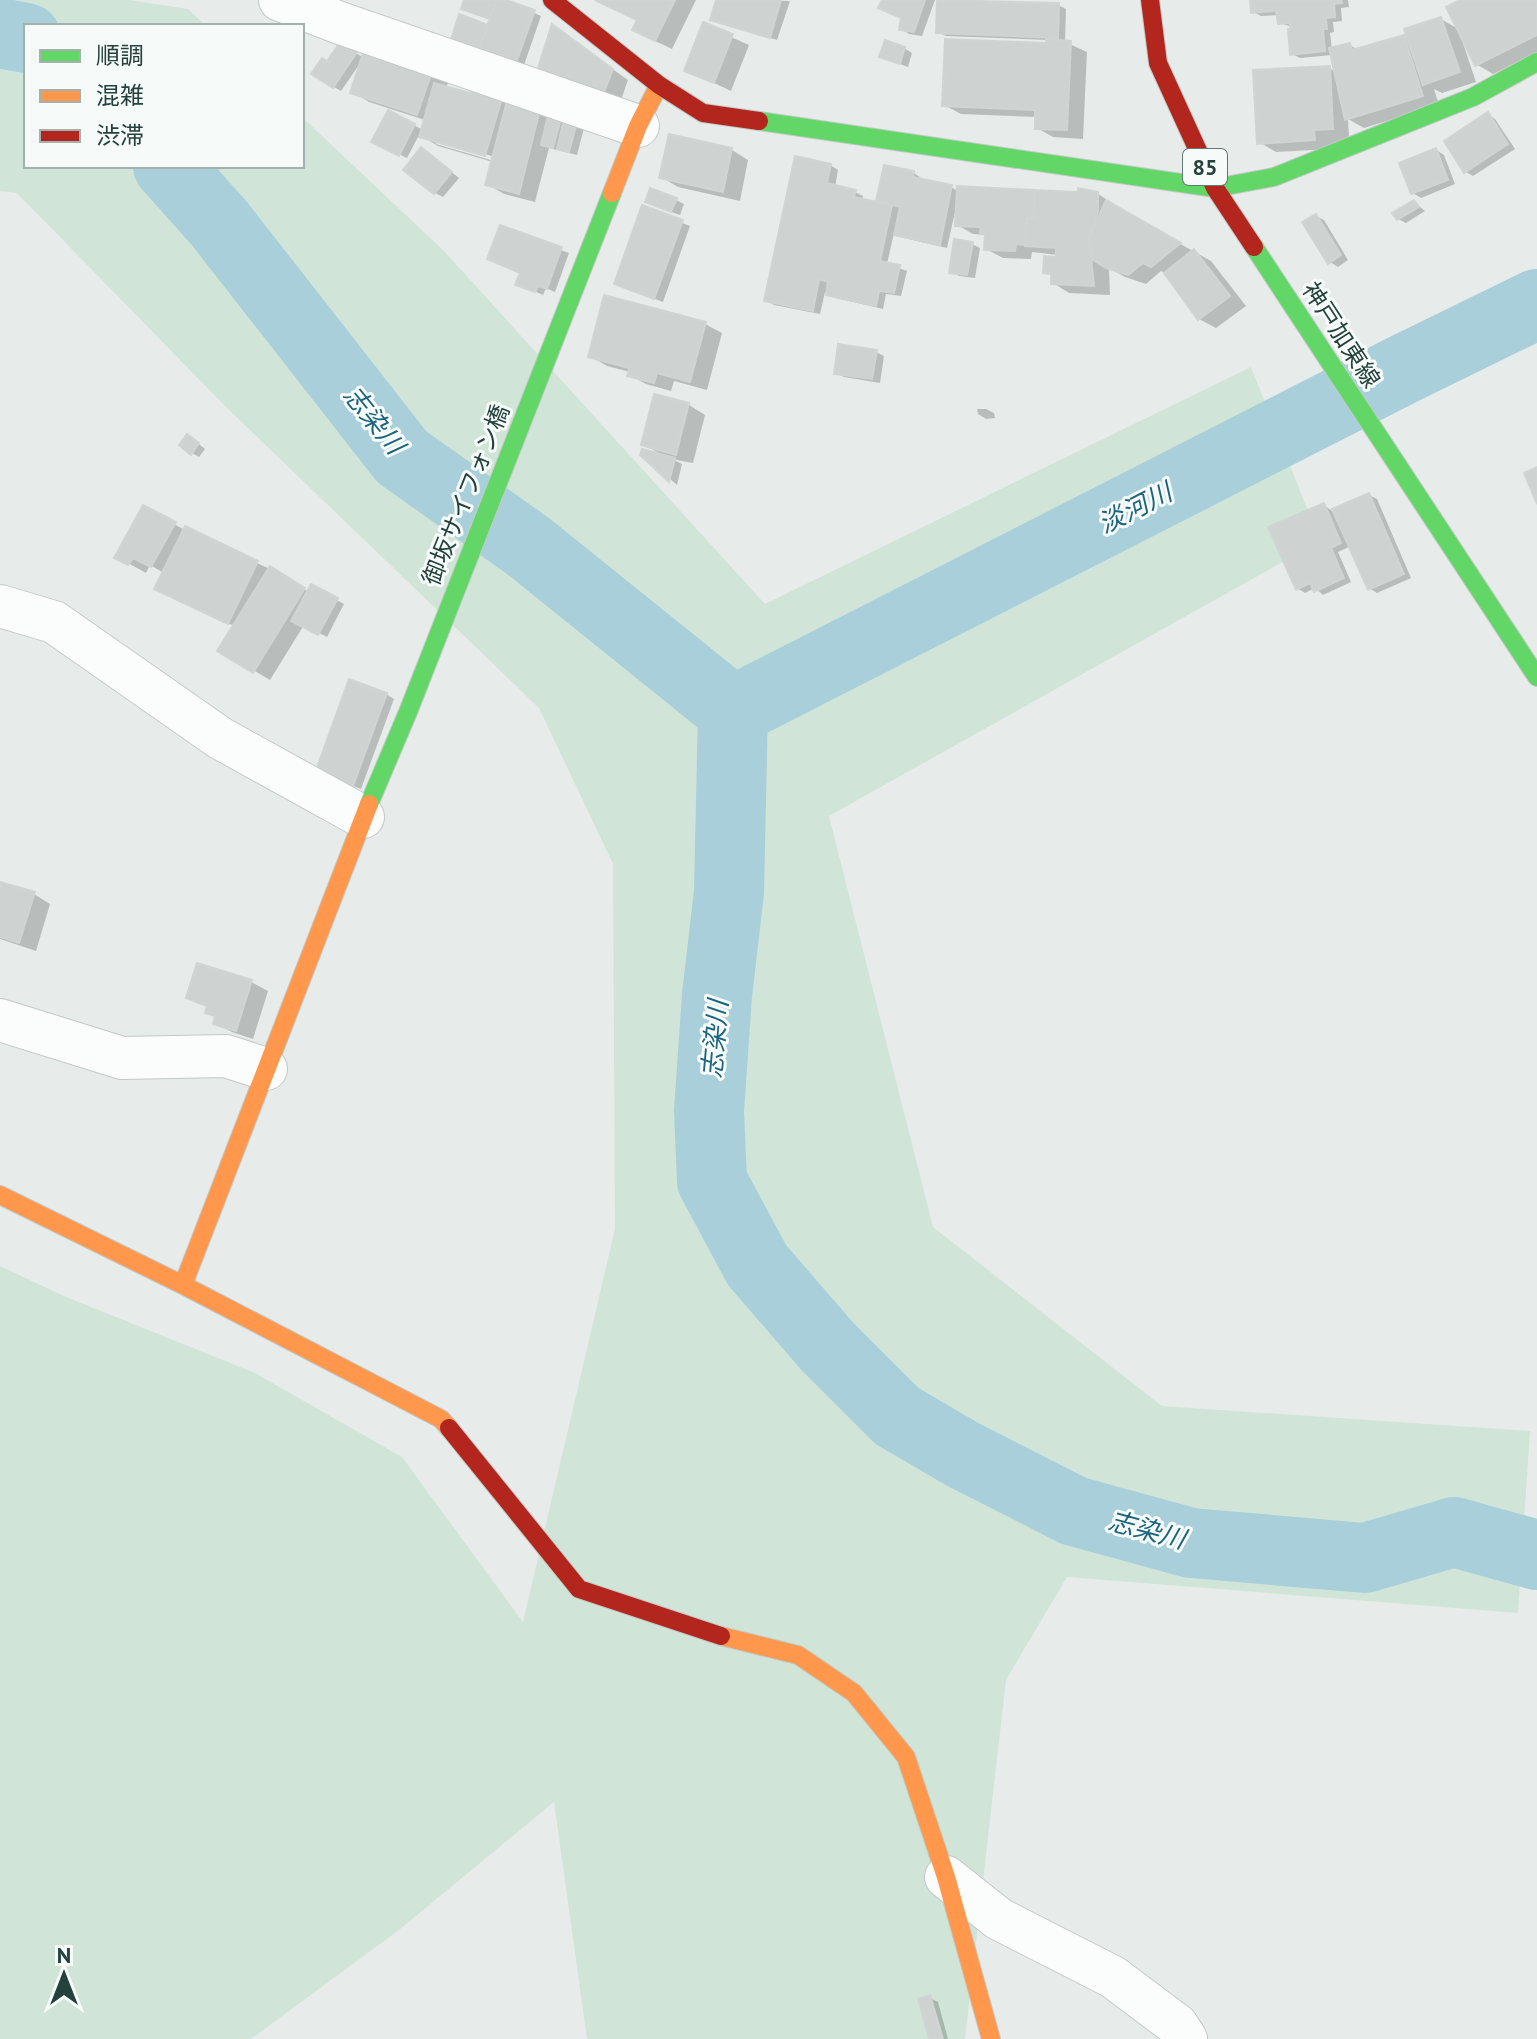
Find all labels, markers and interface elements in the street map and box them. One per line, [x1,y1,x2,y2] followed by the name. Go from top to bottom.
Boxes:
[24,24,304,168] legend
[96,40,144,71] text: 順調
[96,80,144,111] text: 混雑
[96,120,144,151] text: 渋滞
[1183,149,1227,185] road number: 85
[1296,276,1387,393] street label: 神戸加東線
[337,379,414,463] water label: 志染川
[415,400,516,590] street label: 御坂サイフォン橋
[1093,474,1180,540] water label: 淡河川
[695,996,735,1079] water label: 志染川
[1105,1503,1192,1556] water label: 志染川
[24,1935,104,2015] north arrow
[57,1941,71,1969] text: N

